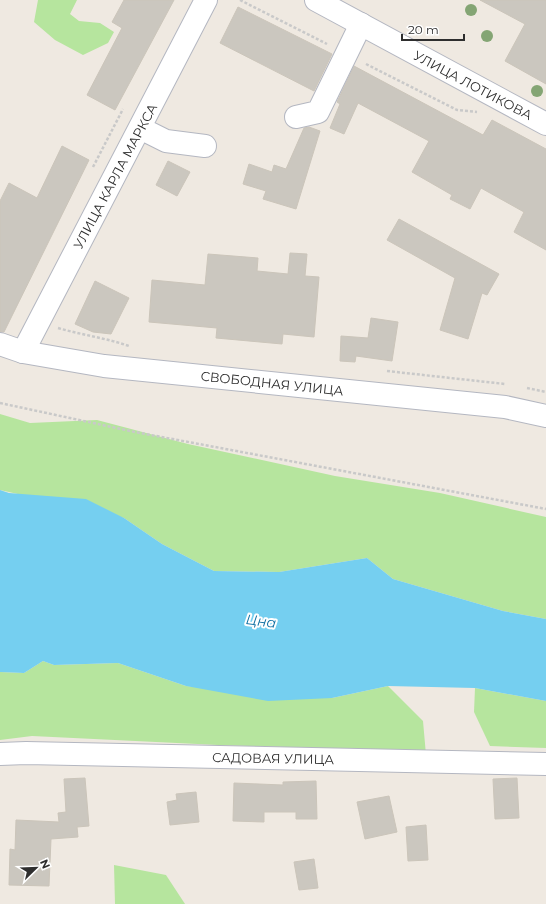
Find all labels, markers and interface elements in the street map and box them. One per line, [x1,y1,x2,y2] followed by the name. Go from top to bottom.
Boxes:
[402,16,464,42] scale bar
[408,22,439,37] text: 20 m
[411,47,535,123] street label: УЛИЦА ЛОТИКОВА
[70,100,160,252] street label: УЛИЦА КАРЛА МАРКСА
[200,368,344,398] street label: СВОБОДНАЯ УЛИЦА
[245,610,277,632] water label: Цна
[212,749,334,767] street label: САДОВАЯ УЛИЦА
[16,848,56,888] north arrow
[37,857,53,871] text: N

